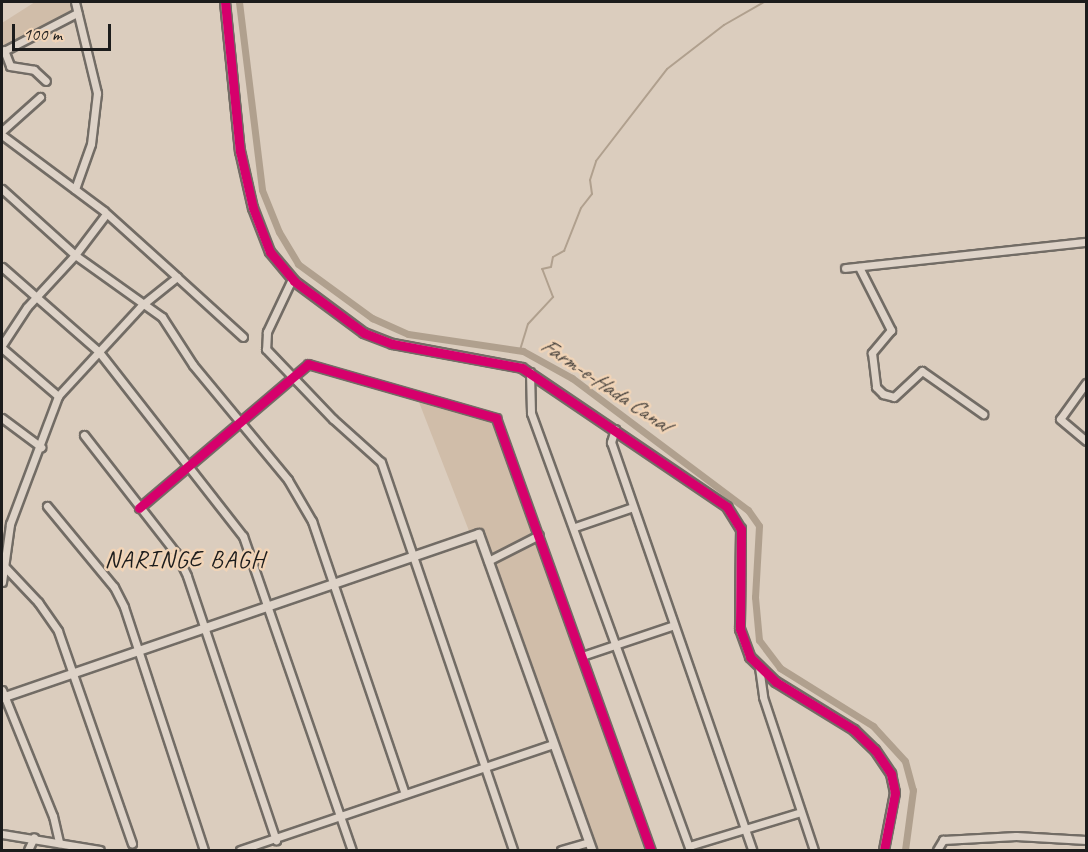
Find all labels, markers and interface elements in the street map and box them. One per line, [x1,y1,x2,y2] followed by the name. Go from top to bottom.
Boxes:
[15,12,114,50] scale bar
[23,23,62,45] text: 100 m
[536,332,674,438] water label: Farm-e-Hada Canal
[106,546,264,574] district label: NARINGE BAGH

